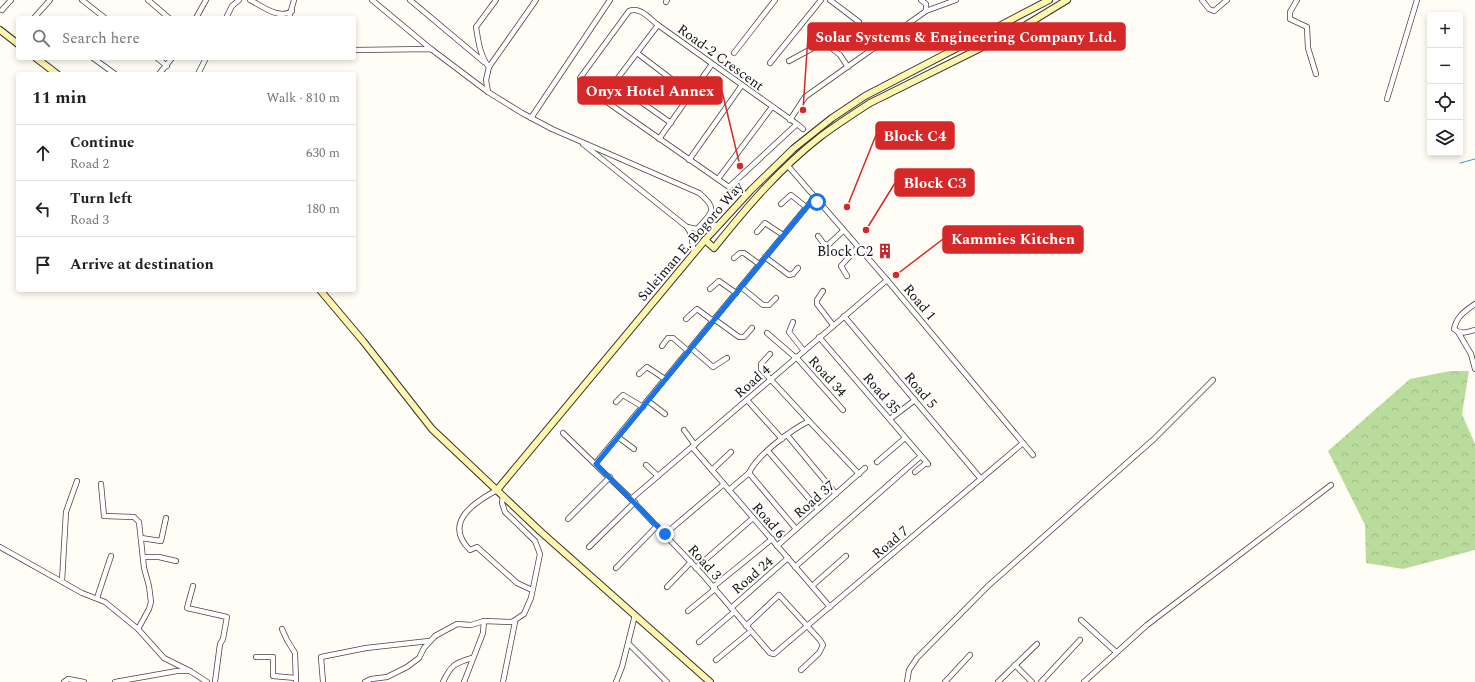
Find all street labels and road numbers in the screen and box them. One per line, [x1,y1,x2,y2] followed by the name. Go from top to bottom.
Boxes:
[673,19,768,96] street label: Road-2 Crescent
[632,176,749,306] street label: Suleiman E. Bogoro Way
[898,279,941,325] street label: Road 1
[803,351,852,402] street label: Road 34
[730,360,775,403] street label: Road 4
[899,367,942,413] street label: Road 5
[858,368,906,419] street label: Road 35
[789,475,840,523] street label: Road 37
[747,498,790,543] street label: Road 6
[867,521,913,564] street label: Road 7
[683,540,727,585] street label: Road 3
[727,551,778,599] street label: Road 24

